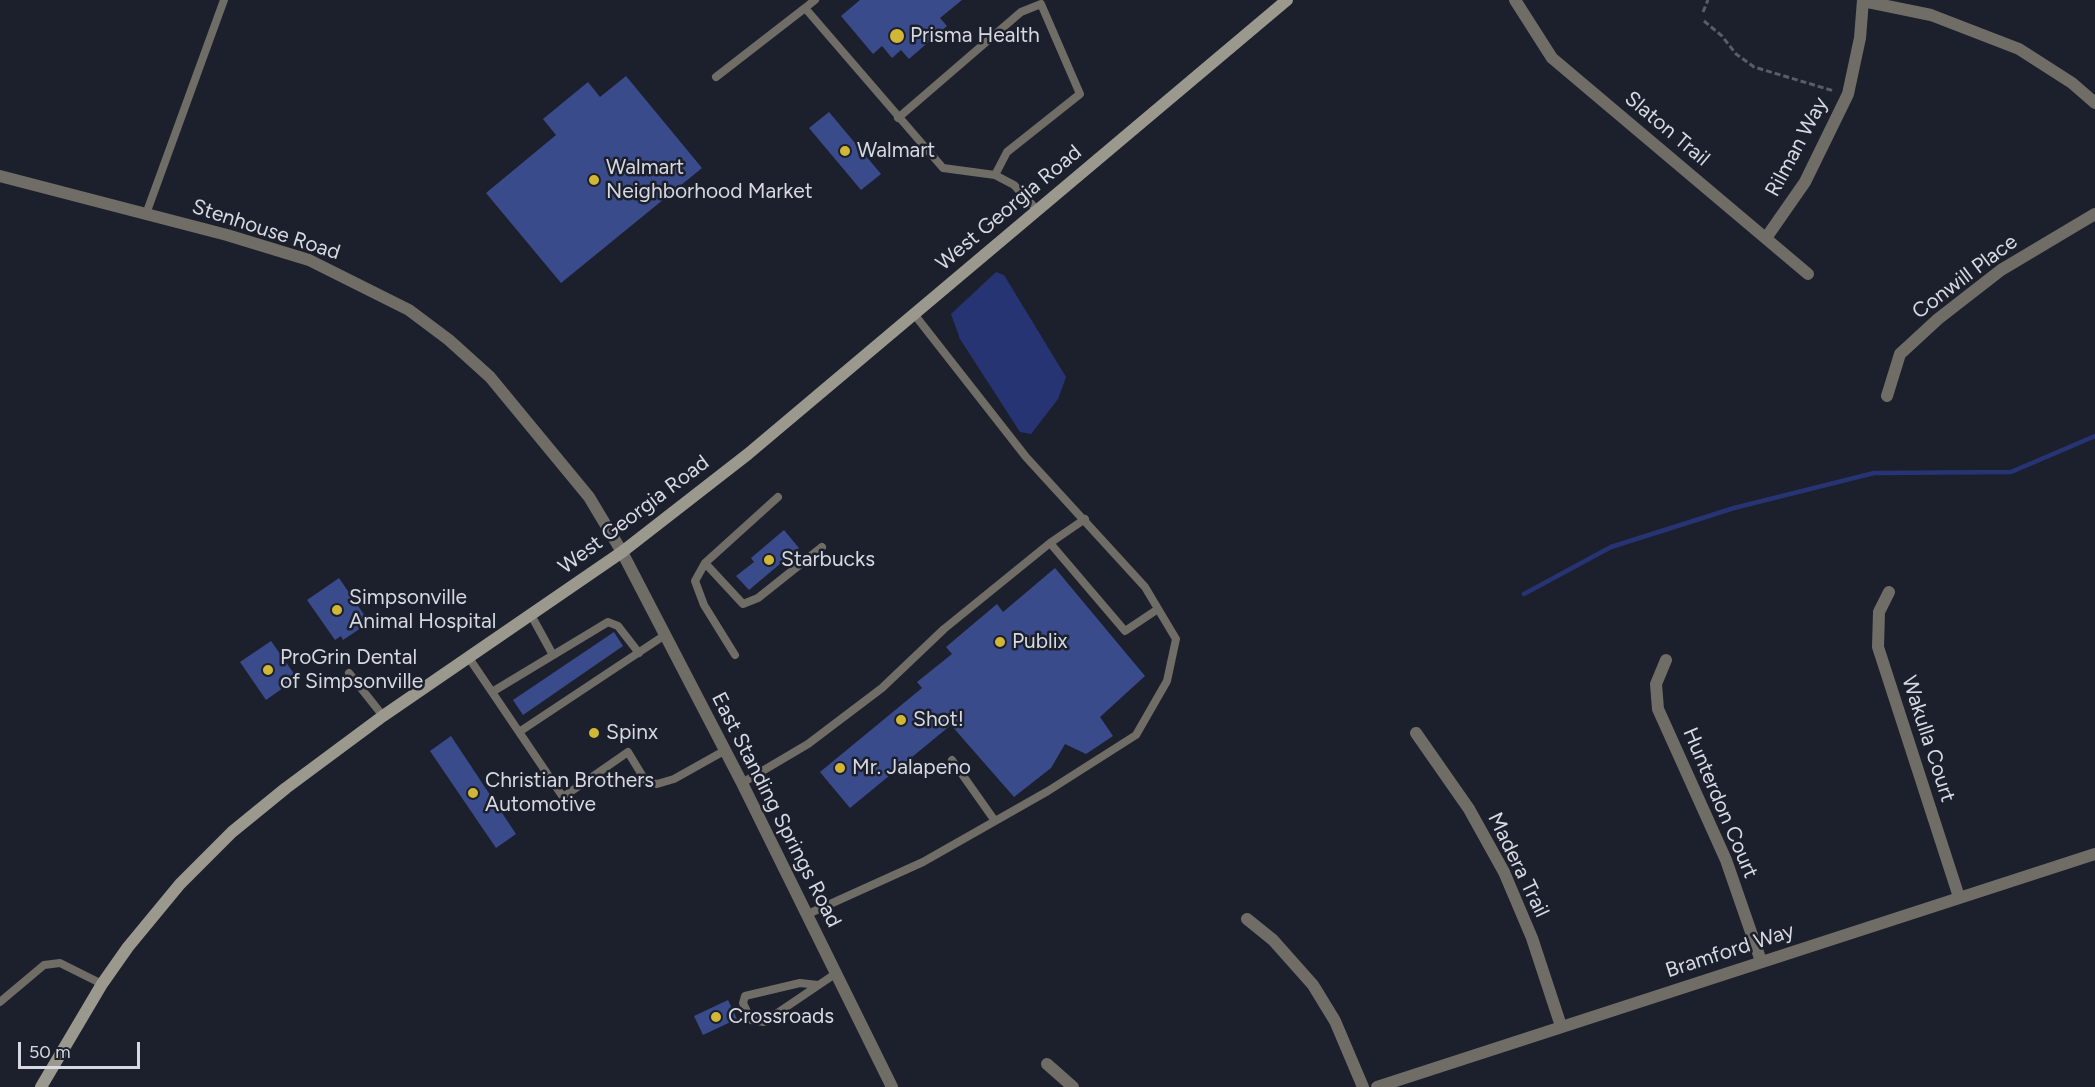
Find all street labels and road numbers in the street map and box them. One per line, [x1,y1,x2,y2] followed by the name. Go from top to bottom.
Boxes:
[1619,86,1715,172] street label: Slaton Trail
[1760,93,1834,201] street label: Rilman Way
[931,140,1087,276] street label: West Georgia Road
[189,194,343,266] street label: Stenhouse Road
[1908,229,2022,325] street label: Conwill Place
[554,450,714,580] street label: West Georgia Road
[1896,673,1960,805] street label: Wakulla Court
[706,688,846,932] street label: East Standing Springs Road
[1677,724,1763,882] street label: Hunterdon Court
[1482,809,1554,921] street label: Madera Trail
[1662,918,1798,984] street label: Bramford Way

